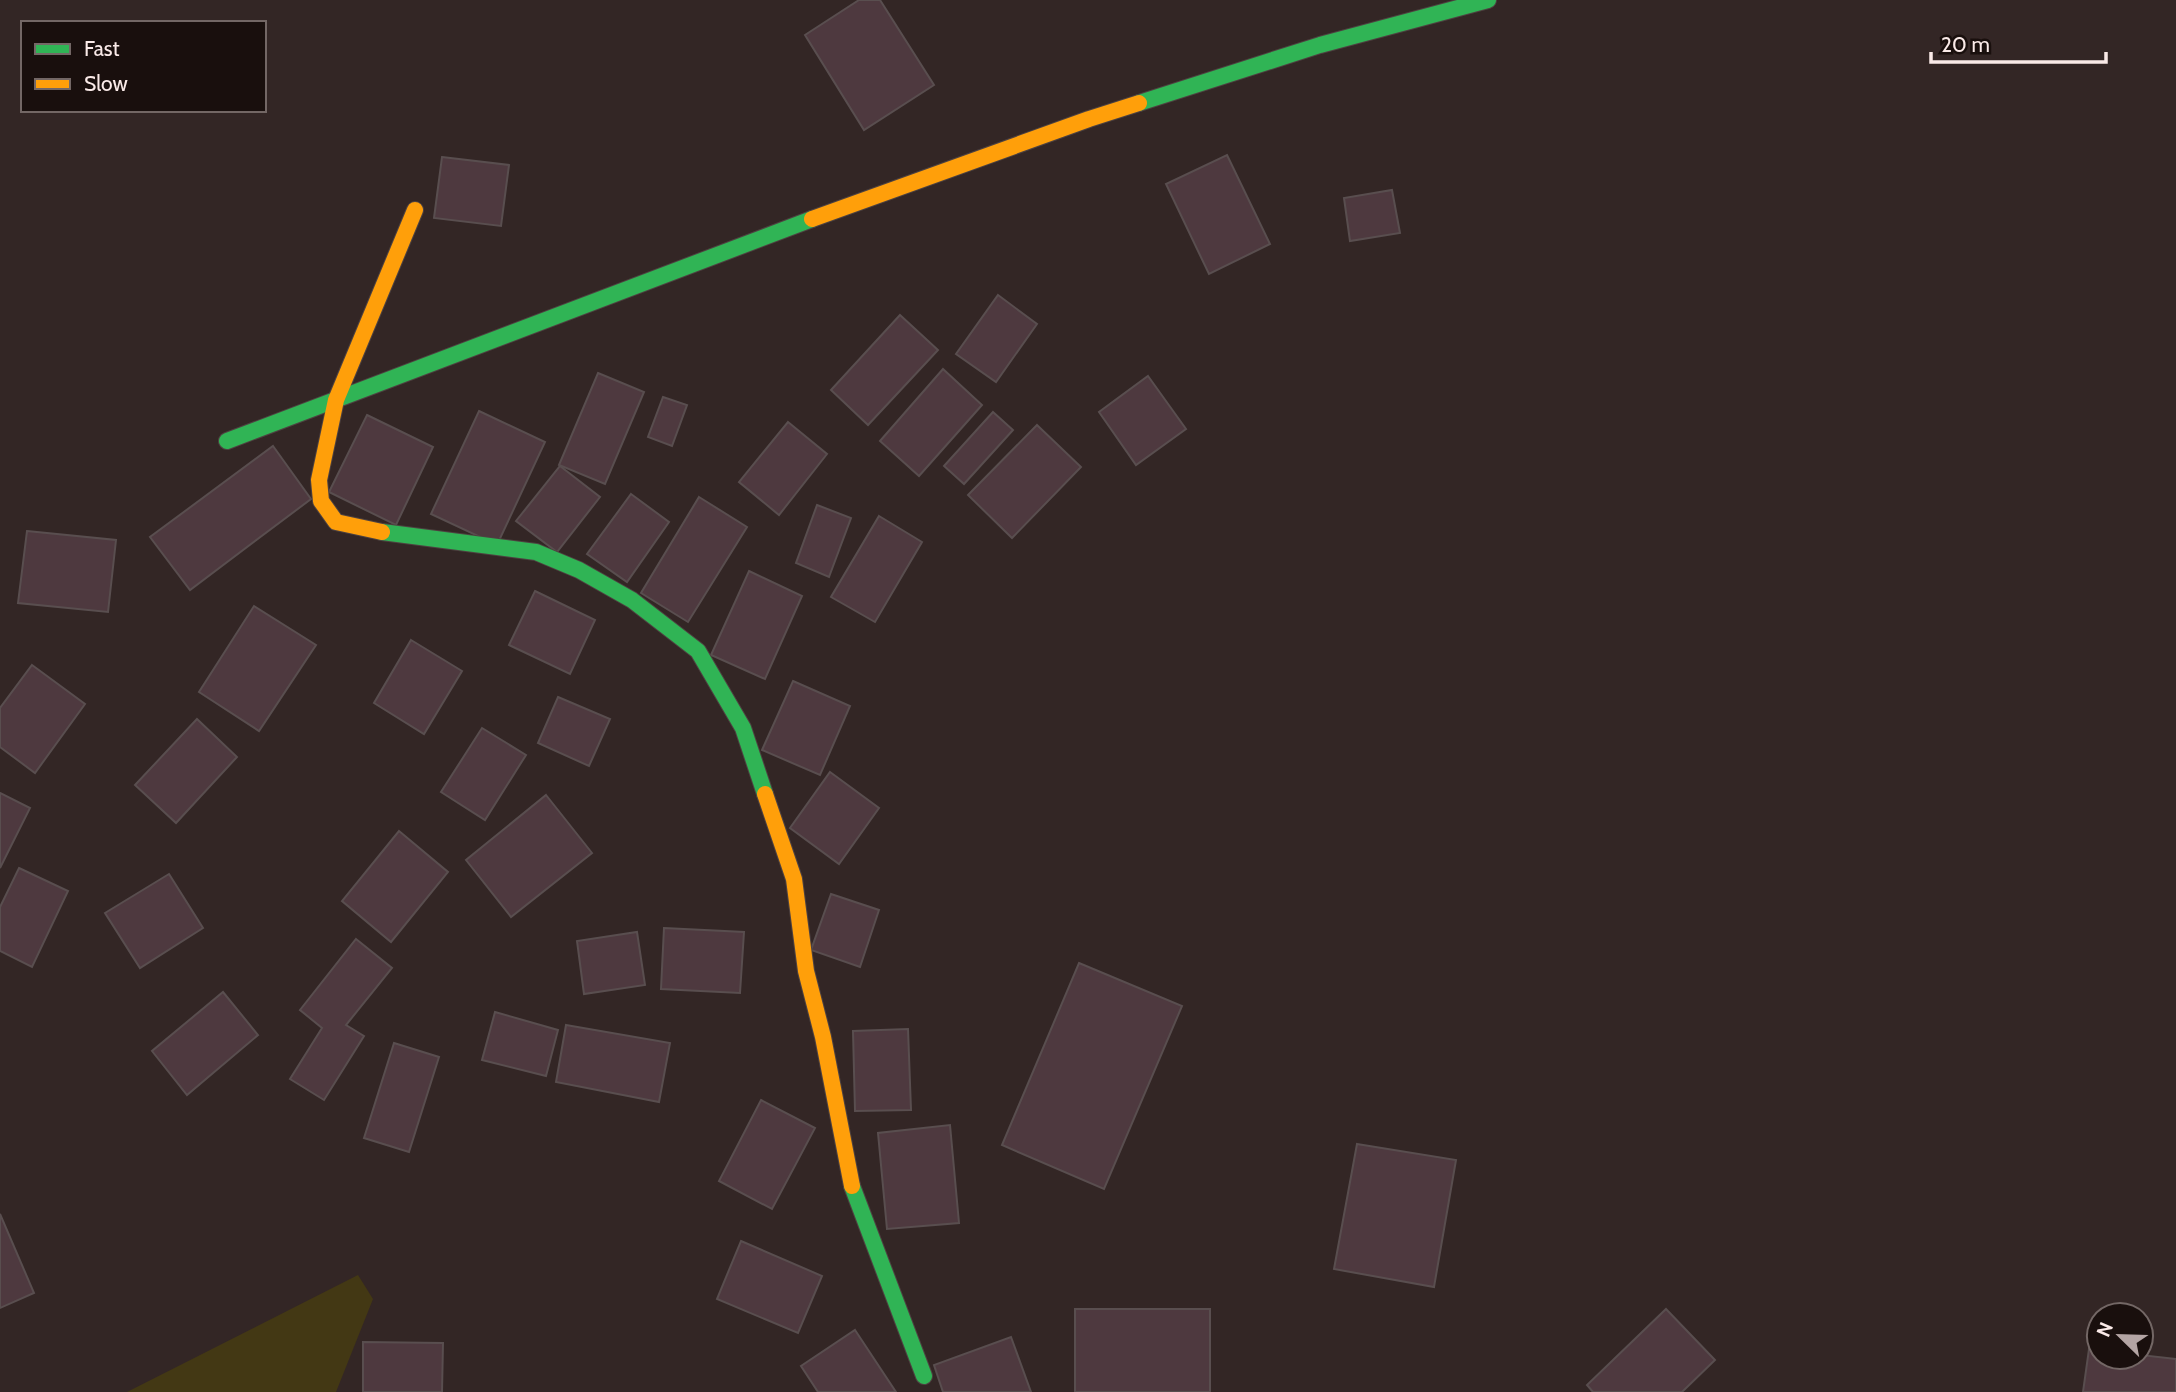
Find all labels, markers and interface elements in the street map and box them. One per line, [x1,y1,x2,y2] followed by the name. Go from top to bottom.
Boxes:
[21,21,266,112] legend
[1931,21,2106,65] scale bar
[1941,32,1990,57] text: 20 m
[84,36,120,61] text: Fast
[84,71,128,96] text: Slow
[2085,1301,2155,1371] north arrow
[2092,1319,2118,1340] text: N

